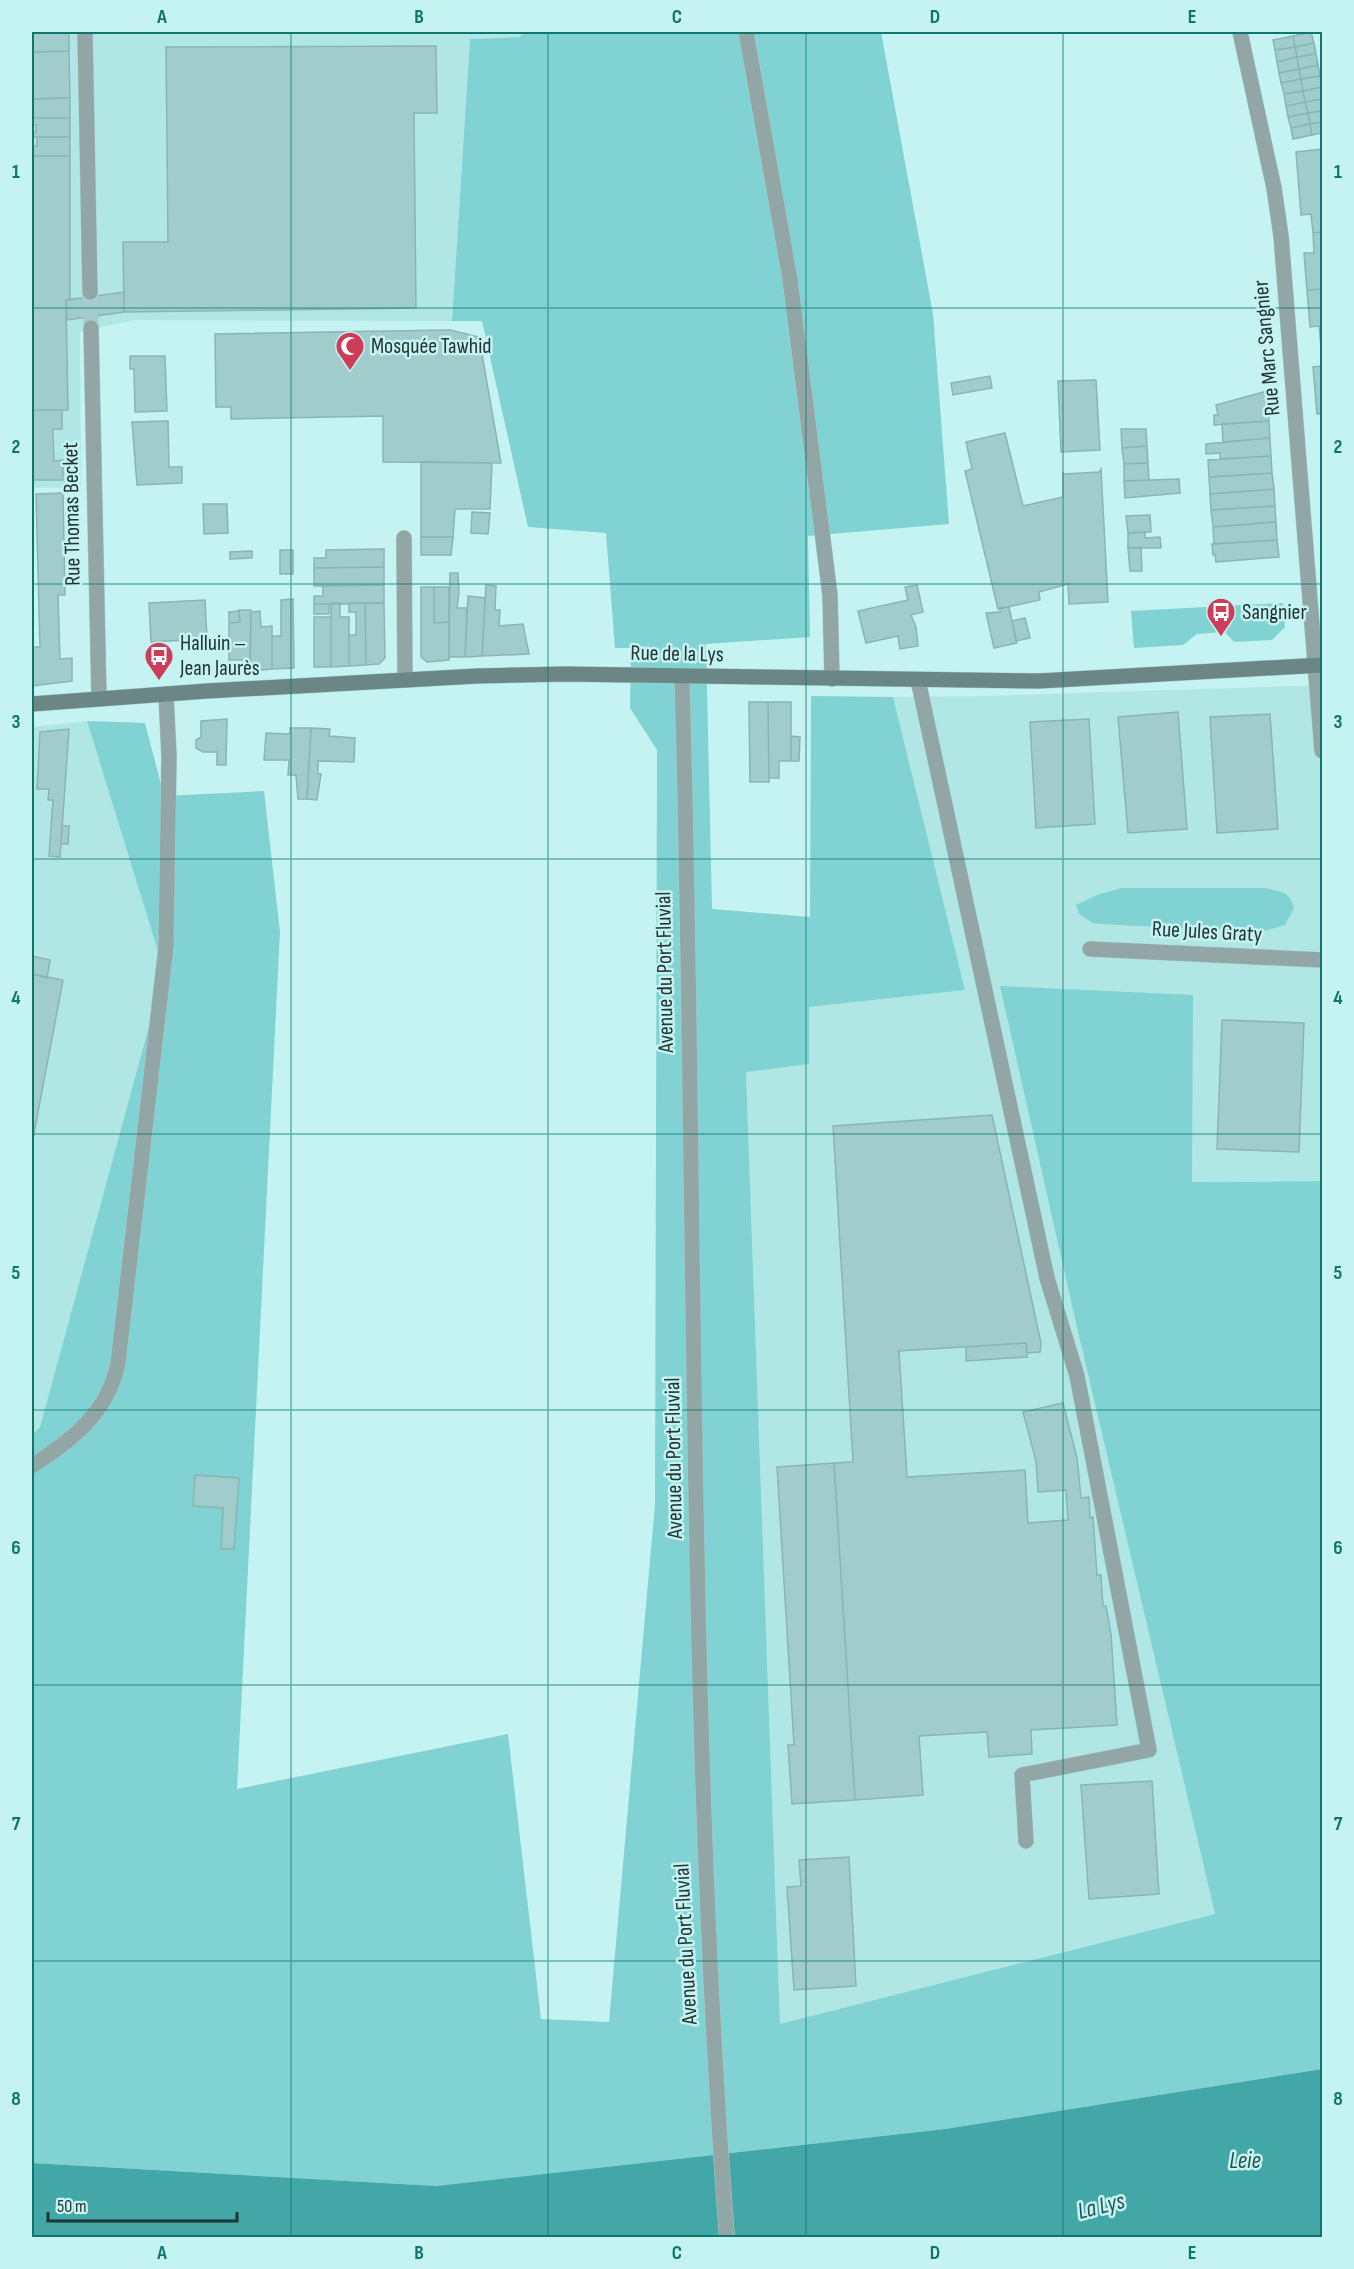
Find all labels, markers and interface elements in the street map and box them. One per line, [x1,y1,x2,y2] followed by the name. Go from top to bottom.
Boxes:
[156,5,167,29] text: A
[414,5,424,29] text: B
[672,5,682,29] text: C
[930,5,940,29] text: D
[1188,5,1196,29] text: E
[12,160,20,184] text: 1
[1334,160,1342,184] text: 1
[1248,279,1286,417] street label: Rue Marc Sangnier
[334,330,366,372] mosque icon: Mosquée Tawhid
[371,333,492,360] place label: Mosquée Tawhid
[12,435,20,459] text: 2
[1334,435,1342,459] text: 2
[57,442,87,586] street label: Rue Thomas Becket
[1205,596,1237,638] bus stop icon: Sangnier
[1242,599,1307,626] place label: Sangnier
[179,630,260,682] place label: Halluin – Jean Jaurès
[143,640,175,682] bus stop icon: Halluin – Jean Jaurès
[630,640,724,668] street label: Rue de la Lys
[12,710,21,734] text: 3
[1334,710,1343,734] text: 3
[650,891,680,1054] street label: Avenue du Port Fluvial
[1151,916,1263,948] street label: Rue Jules Graty
[11,986,21,1010] text: 4
[1333,986,1343,1010] text: 4
[12,1261,21,1285] text: 5
[1334,1261,1343,1285] text: 5
[659,1377,689,1540] street label: Avenue du Port Fluvial
[11,1536,21,1560] text: 6
[1333,1536,1343,1560] text: 6
[12,1812,21,1836] text: 7
[1334,1812,1343,1836] text: 7
[668,1863,704,2026] street label: Avenue du Port Fluvial
[11,2087,21,2111] text: 8
[1333,2087,1343,2111] text: 8
[1229,2146,1261,2175] water label: Leie
[48,2185,237,2223] scale bar
[1074,2186,1128,2226] water label: La Lys
[57,2196,87,2217] text: 50 m
[156,2241,167,2265] text: A
[414,2241,424,2265] text: B
[672,2241,682,2265] text: C
[930,2241,940,2265] text: D
[1188,2241,1196,2265] text: E

